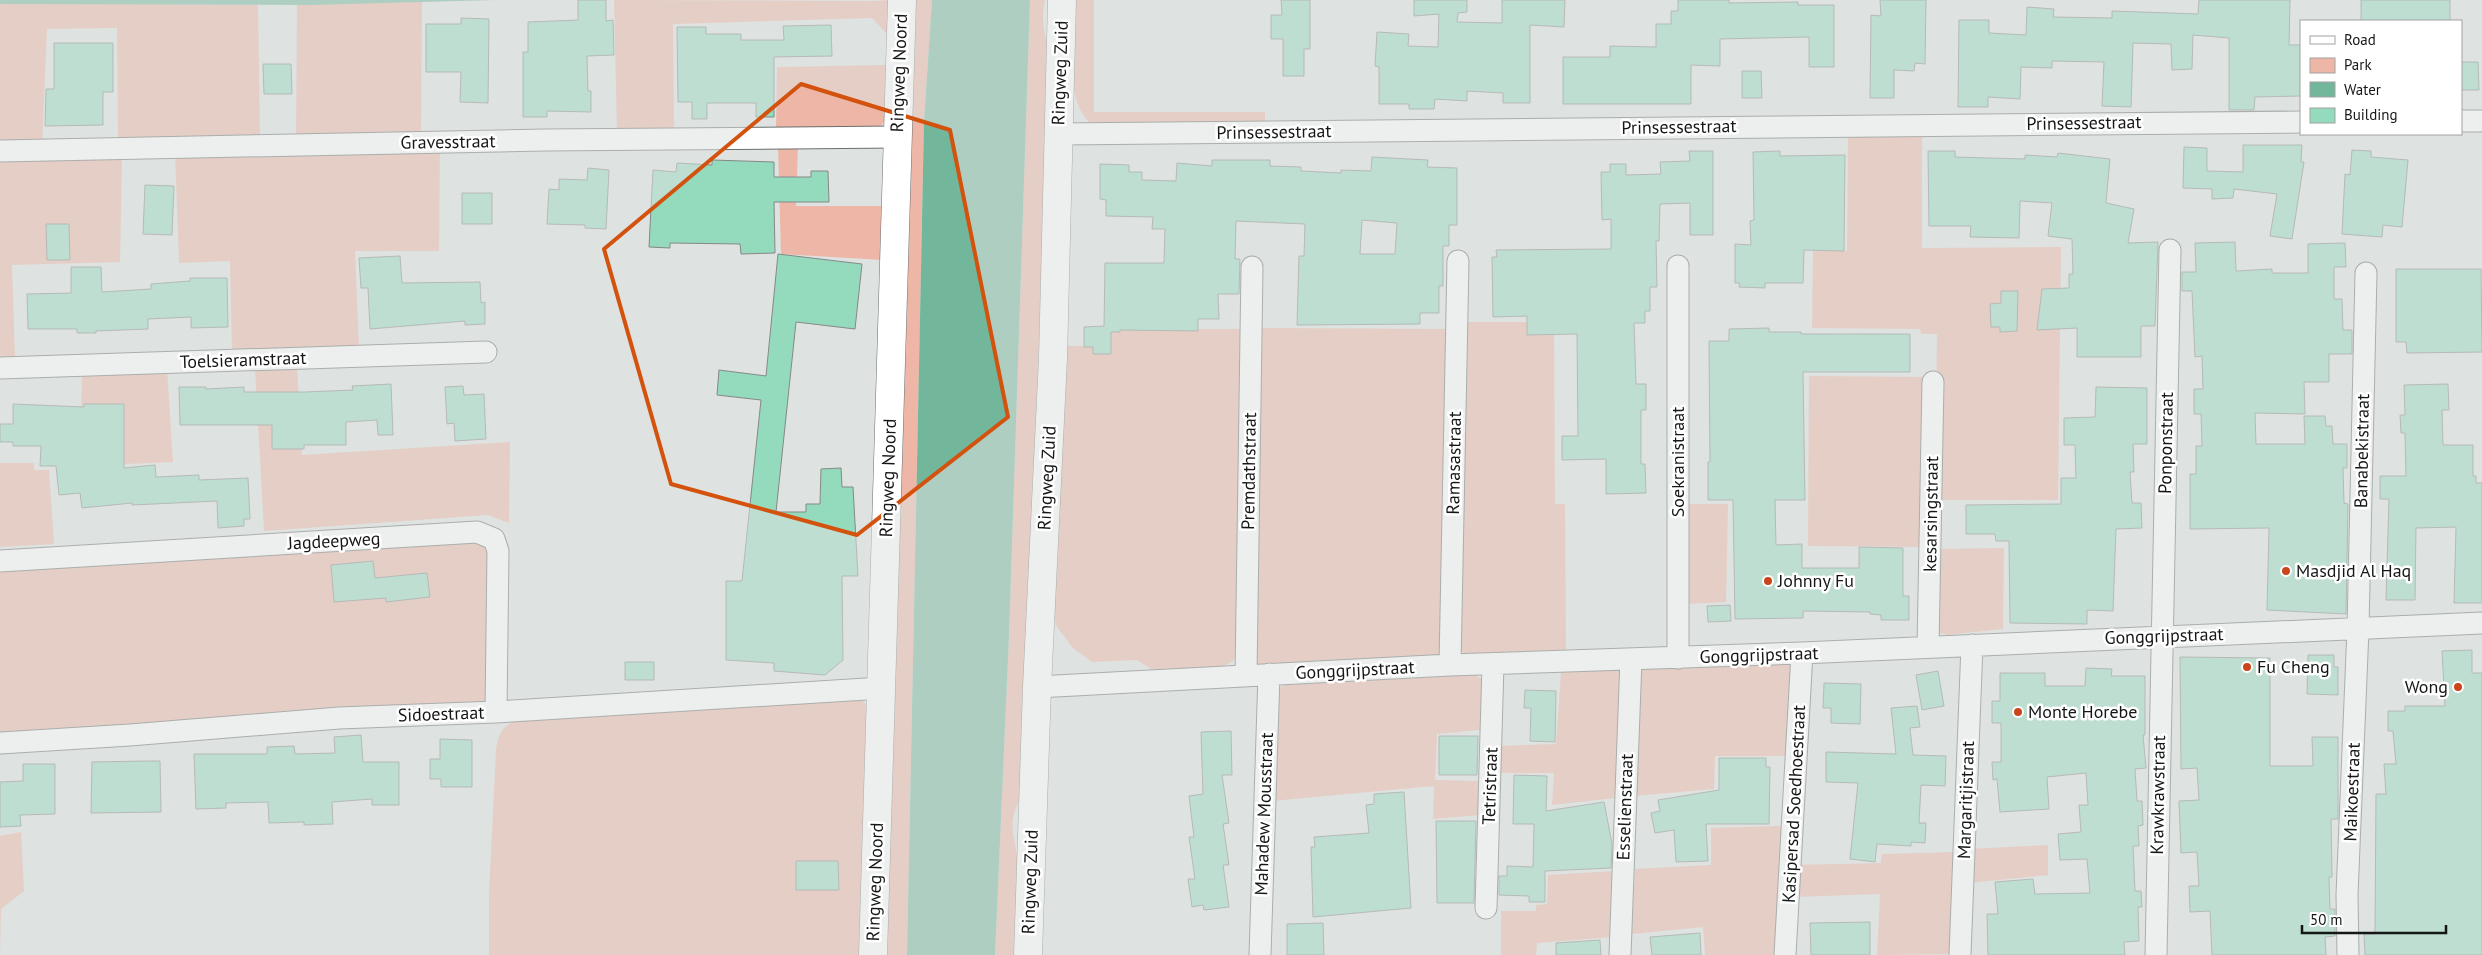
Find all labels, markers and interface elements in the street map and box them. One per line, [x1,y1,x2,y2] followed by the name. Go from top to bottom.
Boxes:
[885,13,912,133] street label: Ringweg Noord
[1046,20,1073,126] street label: Ringweg Zuid
[2300,20,2462,135] legend
[2344,30,2376,49] text: Road
[2344,55,2372,74] text: Park
[2344,80,2381,99] text: Water
[2344,105,2398,124] text: Building
[2026,110,2142,135] street label: Prinsessestraat
[1621,114,1737,139] street label: Prinsessestraat
[1216,119,1332,144] street label: Prinsessestraat
[400,129,496,154] street label: Gravesstraat
[179,346,307,373] street label: Toelsieramstraat
[2153,392,2178,494] street label: Ponponstraat
[2349,394,2374,508] street label: Banabekistraat
[1666,407,1689,517] street label: Soekranistraat
[1441,411,1466,515] street label: Ramasastraat
[1236,412,1261,530] street label: Premdathstraat
[874,418,901,538] street label: Ringweg Noord
[1032,425,1061,531] street label: Ringweg Zuid
[1918,456,1943,572] street label: kesarsingstraat
[286,527,381,554] street label: Jagdeepweg
[2296,559,2411,582] place label: Masdjid Al Haq
[2280,565,2292,577] marker: Masdjid Al Haq
[1777,569,1854,592] place label: Johnny Fu
[1762,575,1774,587] marker: Johnny Fu
[2104,622,2224,649] street label: Gonggrijpstraat
[1699,641,1819,668] street label: Gonggrijpstraat
[1295,655,1415,684] street label: Gonggrijpstraat
[2257,655,2330,678] place label: Fu Cheng
[2241,661,2253,673] marker: Fu Cheng
[2405,675,2448,698] place label: Wong
[2452,681,2464,693] marker: Wong
[397,700,485,727] street label: Sidoestraat
[2028,700,2137,723] place label: Monte Horebe
[1777,704,1810,904] street label: Kasipersad Soedhoestraat
[2012,706,2024,718] marker: Monte Horebe
[1249,732,1278,896] street label: Mahadew Mousstraat
[2145,735,2170,855] street label: Krawkrawstraat
[1952,740,1979,860] street label: Margaritjistraat
[2338,742,2365,842] street label: Maikoestraat
[1477,747,1502,825] street label: Tetristraat
[1611,753,1638,861] street label: Esselienstraat
[861,822,888,942] street label: Ringweg Noord
[1016,829,1043,935] street label: Ringweg Zuid
[2302,902,2446,934] scale bar
[2310,910,2343,929] text: 50 m

